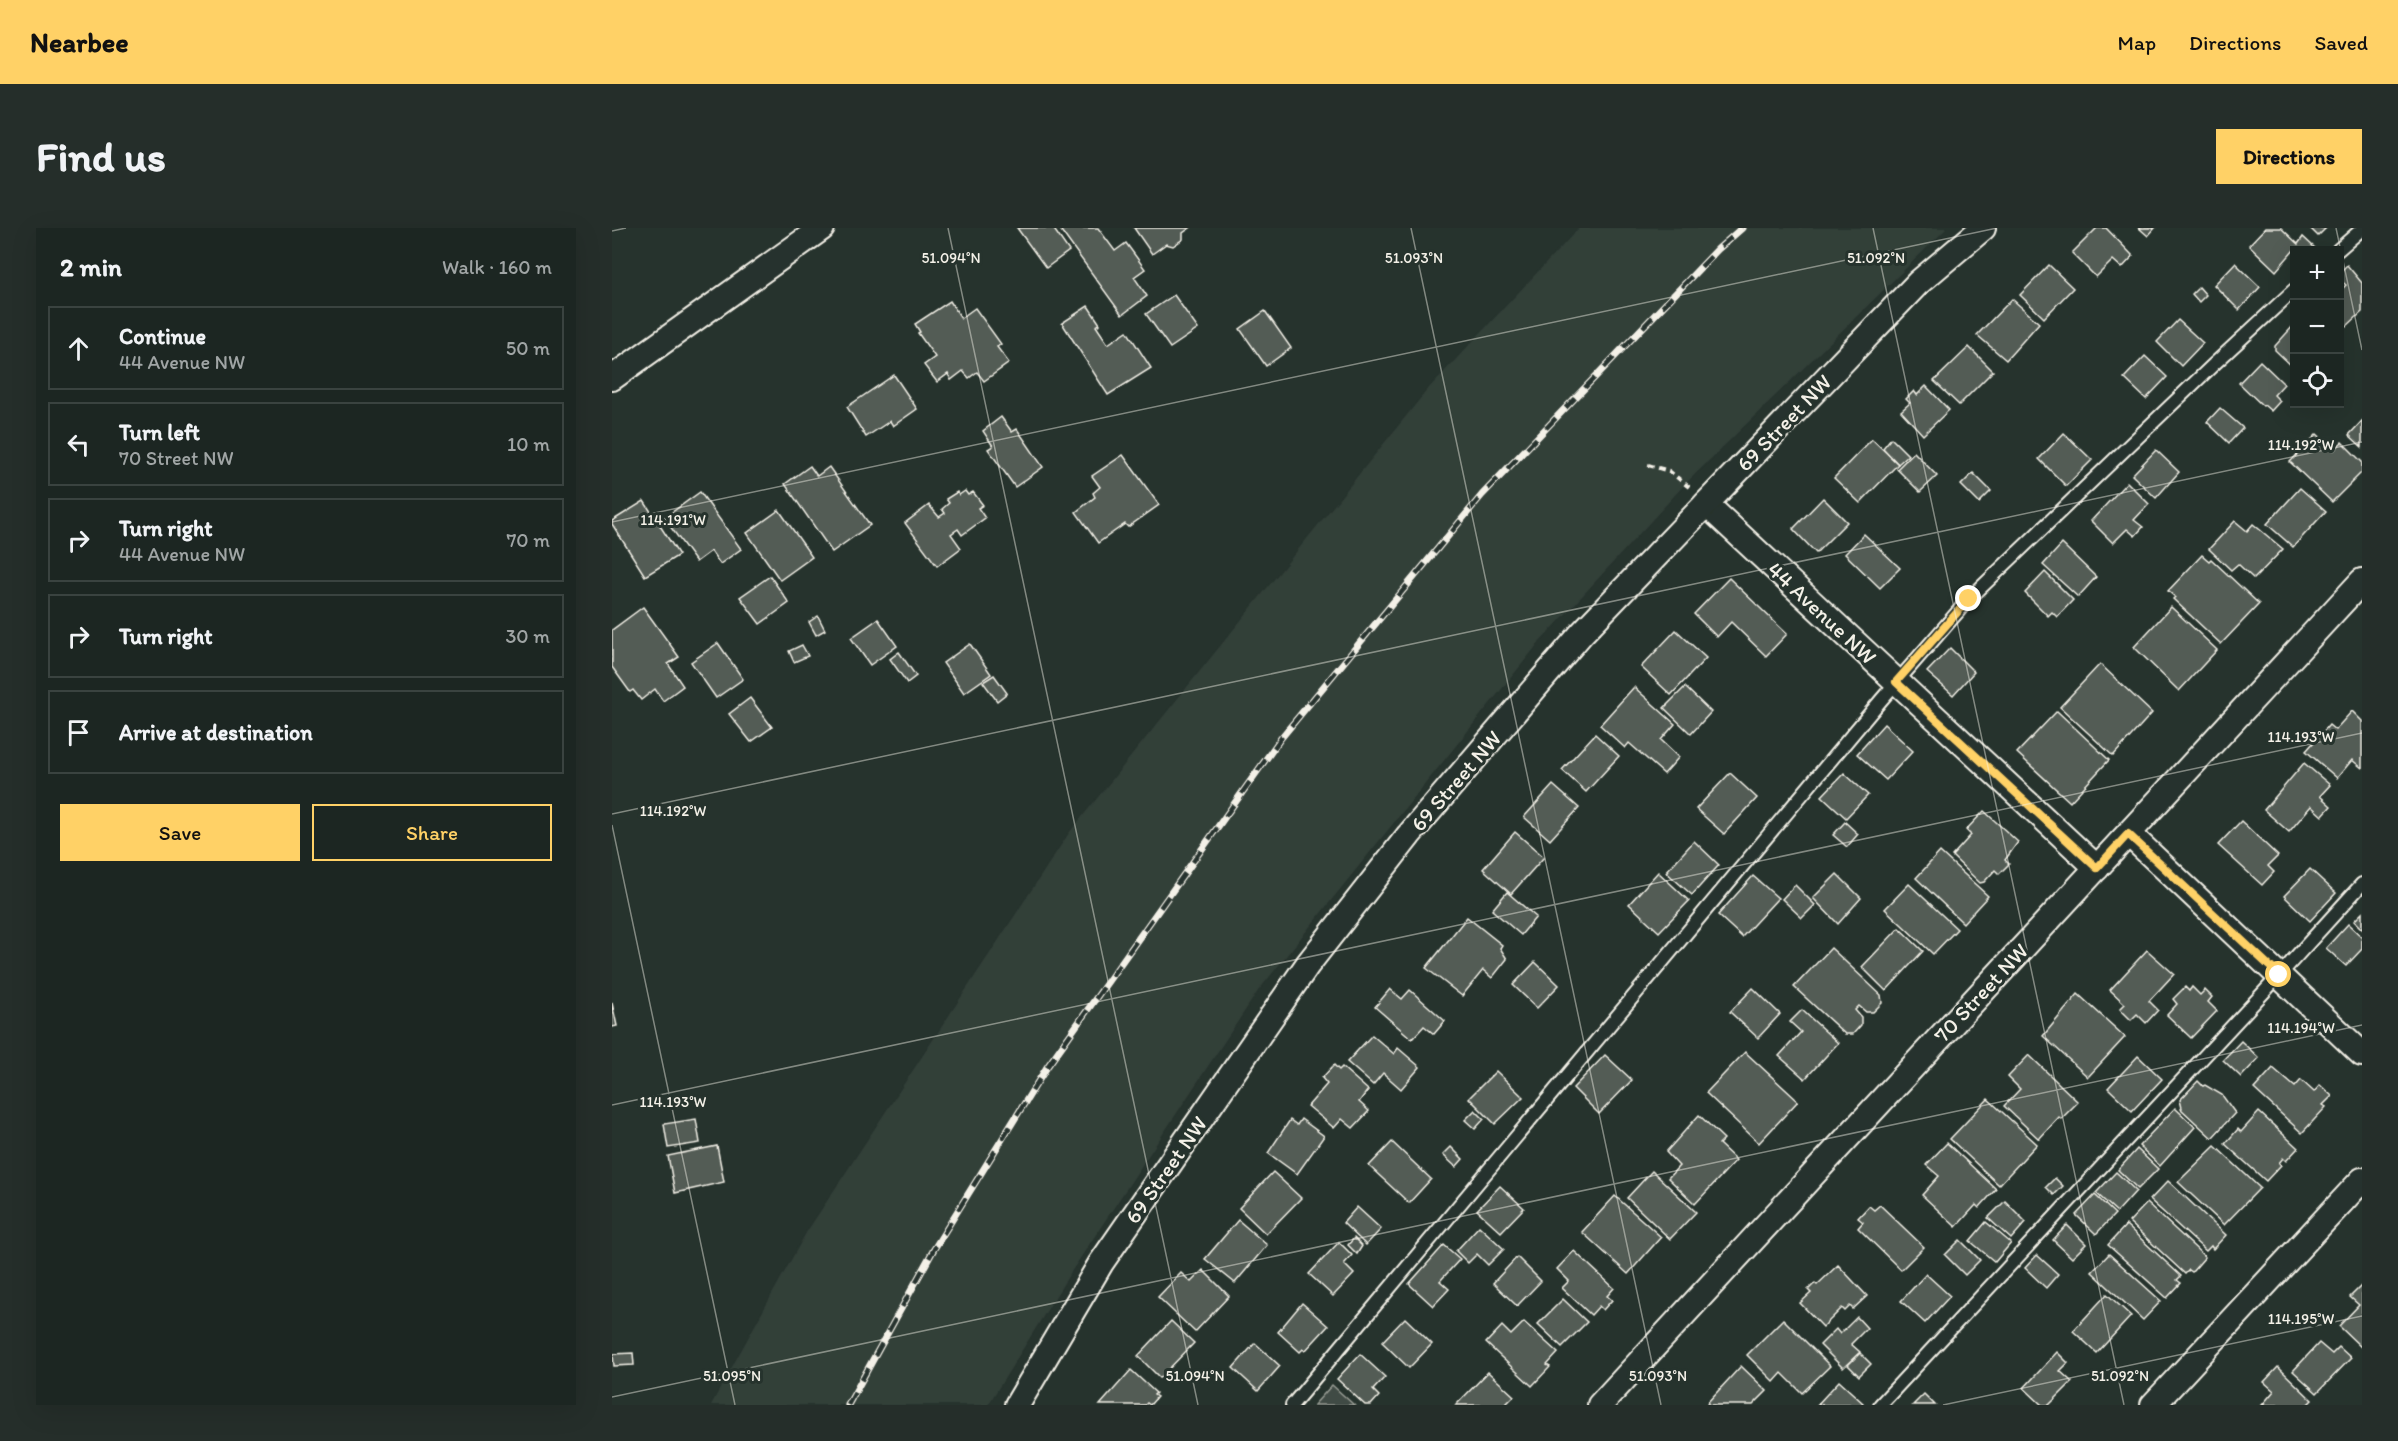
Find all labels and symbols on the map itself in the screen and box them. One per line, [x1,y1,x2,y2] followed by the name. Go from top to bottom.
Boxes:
[921,249,981,267] text: 51.094°N
[1385,249,1443,267] text: 51.093°N
[1847,249,1905,267] text: 51.092°N
[1731,369,1837,477] street label: 69 Street NW
[2268,436,2334,454] text: 114.192°W
[640,511,706,529] text: 114.191°W
[1762,556,1882,670] street label: 44 Avenue NW
[1955,585,1981,611] route end
[1405,725,1507,837] street label: 69 Street NW
[2268,728,2335,746] text: 114.193°W
[640,802,706,820] text: 114.192°W
[1928,938,2034,1048] street label: 70 Street NW
[2265,961,2291,987] route start
[2267,1019,2335,1037] text: 114.194°W
[640,1093,707,1111] text: 114.193°W
[1119,1111,1213,1229] street label: 69 Street NW
[2268,1310,2334,1328] text: 114.195°W
[703,1367,761,1385] text: 51.095°N
[1165,1367,1225,1385] text: 51.094°N
[1629,1367,1687,1385] text: 51.093°N
[2091,1367,2149,1385] text: 51.092°N

